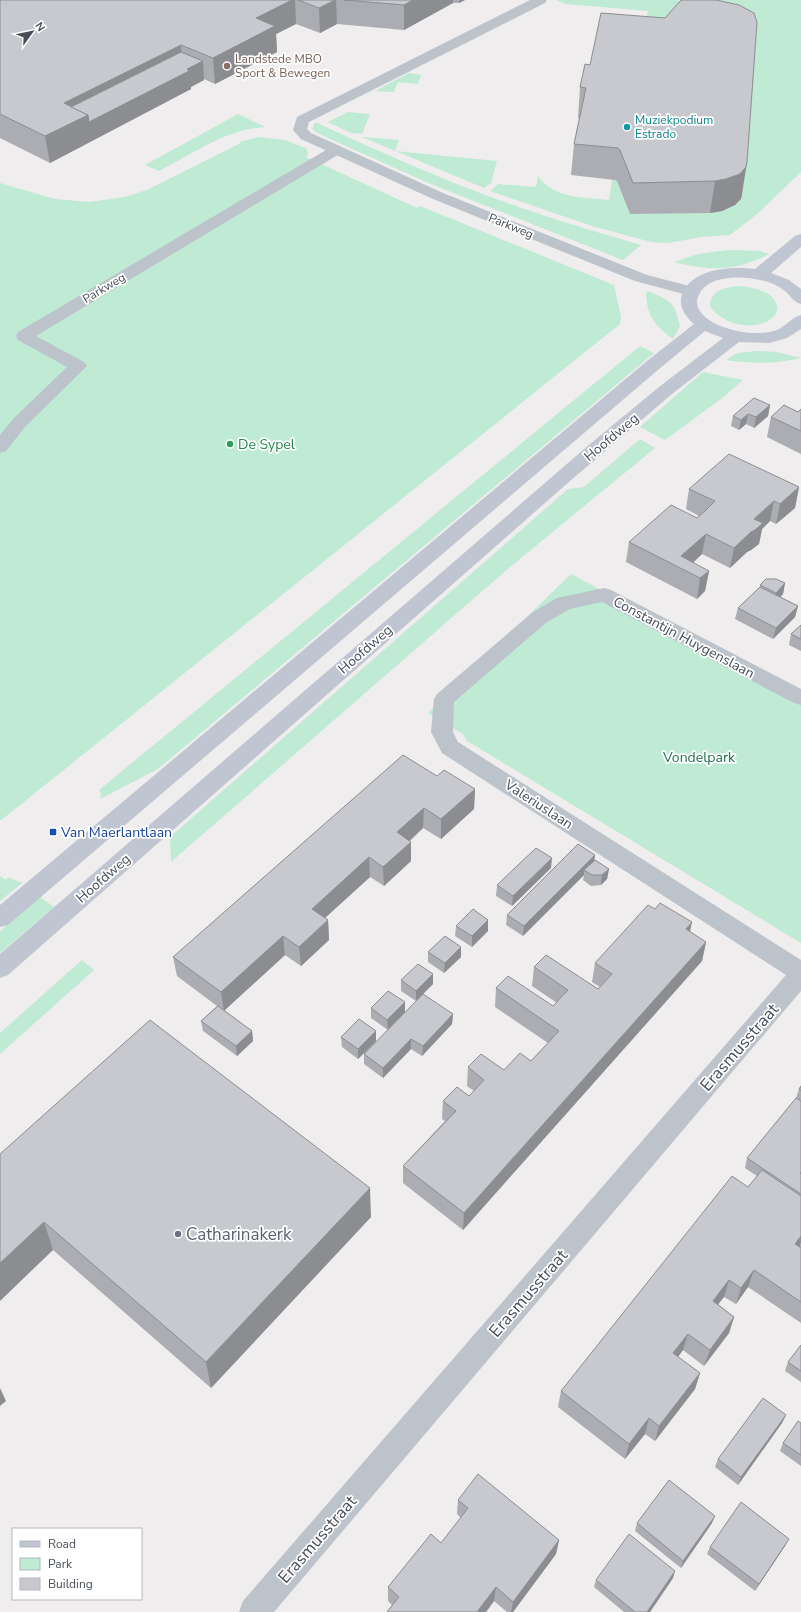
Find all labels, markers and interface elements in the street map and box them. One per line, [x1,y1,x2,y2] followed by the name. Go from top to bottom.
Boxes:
[12,12,52,52] north arrow
[31,19,48,34] text: N
[235,51,330,81] place label: Landstede MBO Sport & Bewegen
[222,61,232,71] marker: Landstede MBO Sport & Bewegen
[635,112,713,142] place label: Muziekpodium Estrado
[622,122,632,132] marker: Muziekpodium Estrado
[486,210,536,242] street label: Parkweg
[80,269,128,307] street label: Parkweg
[580,409,643,466] street label: Hoofdweg
[238,435,296,454] place label: De Sypel
[225,439,235,449] marker: De Sypel
[610,592,758,683] street label: Constantijn Huygenslaan
[334,621,397,678] street label: Hoofdweg
[662,748,736,767] park label: Vondelpark
[500,775,576,834] street label: Valeriuslaan
[60,823,172,842] place label: Van Maerlantlaan
[48,827,58,837] marker: Van Maerlantlaan
[72,850,135,907] street label: Hoofdweg
[695,998,785,1096] street label: Erasmusstraat
[186,1223,292,1246] place label: Catharinakerk
[173,1229,183,1239] marker: Catharinakerk
[484,1244,574,1342] street label: Erasmusstraat
[273,1490,363,1588] street label: Erasmusstraat
[12,1528,142,1600] legend
[48,1536,76,1552] text: Road
[48,1556,73,1572] text: Park
[48,1576,93,1592] text: Building

